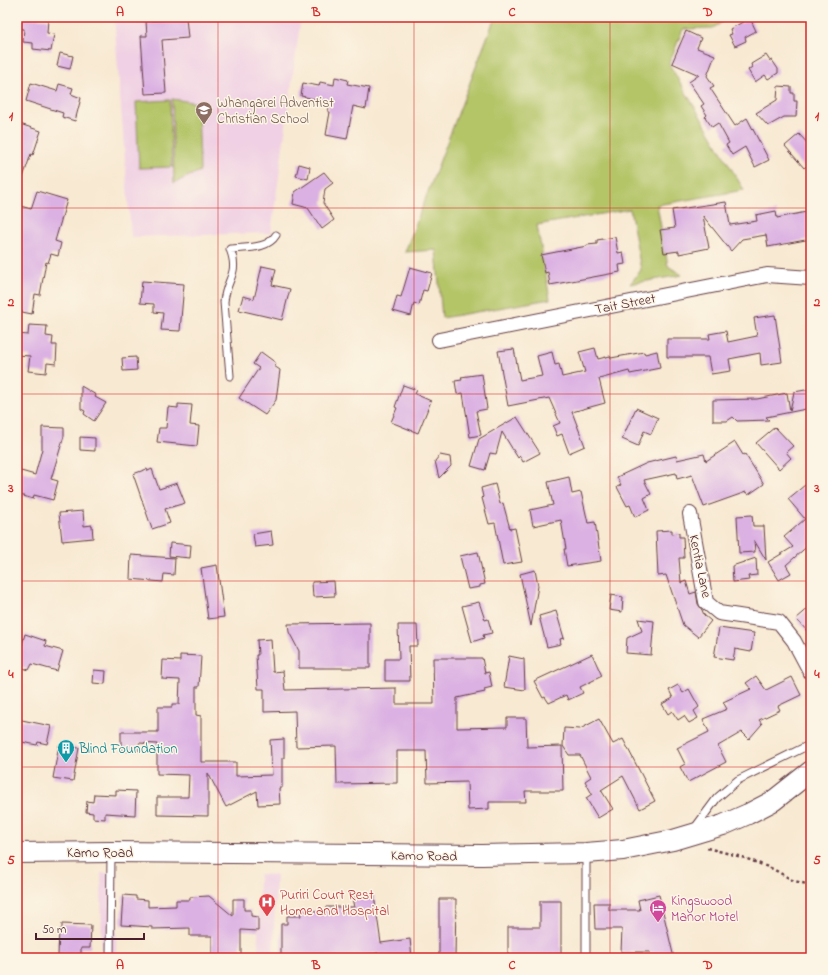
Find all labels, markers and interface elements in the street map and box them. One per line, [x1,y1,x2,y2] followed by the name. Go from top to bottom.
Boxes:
[116,3,124,22] text: A
[311,3,321,22] text: B
[508,3,516,22] text: C
[702,3,713,22] text: D
[217,93,334,130] place label: Whangarei Adventist Christian School
[194,100,214,125] school or university icon: Whangarei Adventist Christian School
[9,107,14,126] text: 1
[815,107,820,126] text: 1
[593,288,658,321] street label: Tait Street
[7,293,15,312] text: 2
[813,293,821,312] text: 2
[7,479,14,498] text: 3
[813,479,820,498] text: 3
[683,533,717,601] street label: Kentia Lane
[7,665,14,684] text: 4
[813,665,820,684] text: 4
[56,738,76,763] building icon: Blind Foundation
[78,739,178,760] place label: Blind Foundation
[67,843,133,864] street label: Kamo Road
[391,845,458,868] street label: Kamo Road
[7,851,15,870] text: 5
[813,851,821,870] text: 5
[280,885,389,922] place label: Puriri Court Rest Home and Hospital
[671,891,738,928] place label: Kingswood Manor Motel
[257,892,277,917] hospital icon: Puriri Court Rest Home and Hospital
[648,898,668,923] hotel icon: Kingswood Manor Motel
[36,915,144,941] scale bar
[42,921,66,939] text: 50 m
[116,956,124,975] text: A
[311,956,321,975] text: B
[508,956,516,975] text: C
[702,956,713,975] text: D

